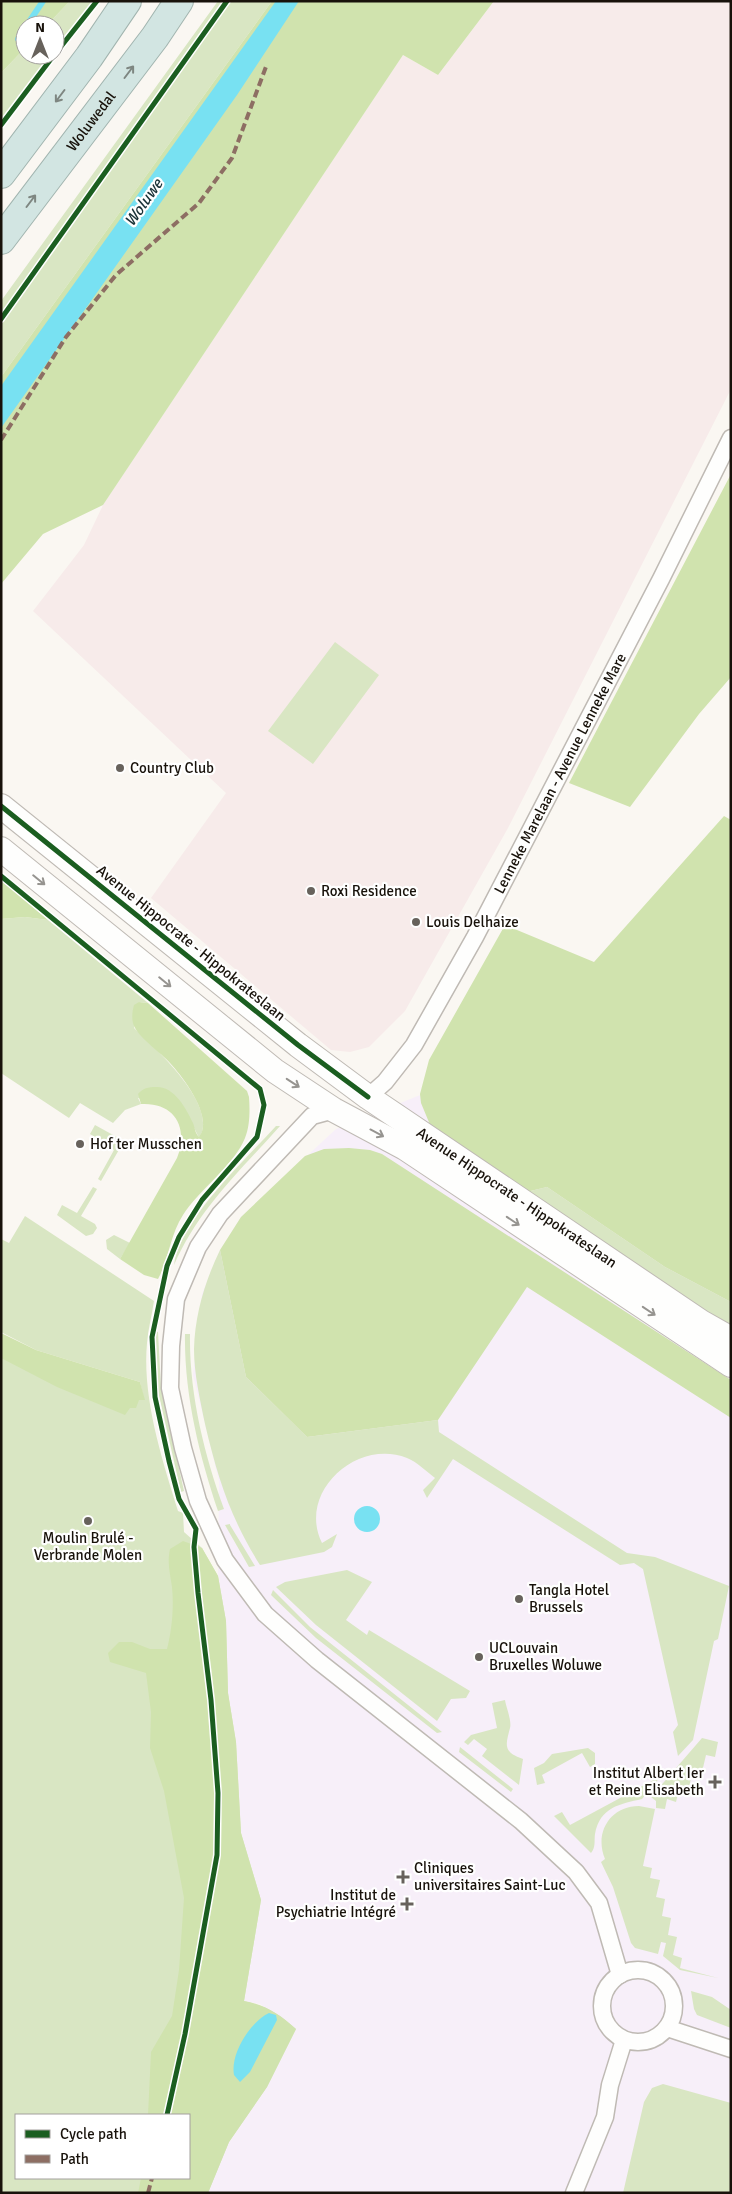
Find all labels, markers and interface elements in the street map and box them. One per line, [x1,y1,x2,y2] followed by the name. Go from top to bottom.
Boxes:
[15,15,65,65] north arrow
[35,19,45,36] text: N
[123,66,134,79] one-way arrow
[63,88,120,155] street label: Woluwedal
[54,89,65,102] one-way arrow
[120,174,168,230] water label: Woluwe
[25,195,36,208] one-way arrow
[490,650,630,897] street label: Lenneke Marelaan - Avenue Lenneke Mare
[130,759,214,777] place label: Country Club
[114,762,126,774] marker: Country Club
[93,861,289,1025] street label: Avenue Hippocrate - Hippokrateslaan
[32,874,45,885] one-way arrow
[321,882,417,900] place label: Roxi Residence
[305,885,317,897] marker: Roxi Residence
[426,913,519,931] place label: Louis Delhaize
[410,916,422,928] marker: Louis Delhaize
[159,977,172,988] one-way arrow
[285,1078,299,1088] one-way arrow
[413,1123,620,1272] street label: Avenue Hippocrate - Hippokrateslaan
[369,1128,384,1138] one-way arrow
[90,1135,202,1153] place label: Hof ter Musschen
[74,1138,86,1150] marker: Hof ter Musschen
[506,1216,520,1226] one-way arrow
[641,1306,655,1316] one-way arrow
[82,1515,94,1527] marker: Moulin Brulé - Verbrande Molen
[34,1529,142,1564] place label: Moulin Brulé - Verbrande Molen
[529,1581,609,1616] place label: Tangla Hotel Brussels
[513,1593,525,1605] marker: Tangla Hotel Brussels
[489,1639,602,1674] place label: UCLouvain Bruxelles Woluwe
[473,1651,485,1663] marker: UCLouvain Bruxelles Woluwe
[589,1764,704,1799] place label: Institut Albert Ier et Reine Elisabeth
[708,1775,722,1789] marker: Institut Albert Ier et Reine Elisabeth
[414,1859,566,1894] place label: Cliniques universitaires Saint-Luc
[396,1870,410,1884] marker: Cliniques universitaires Saint-Luc
[276,1886,396,1921] place label: Institut de Psychiatrie Intégré
[400,1897,414,1911] marker: Institut de Psychiatrie Intégré
[15,2114,190,2179] legend
[60,2125,127,2143] text: Cycle path
[60,2150,89,2168] text: Path

